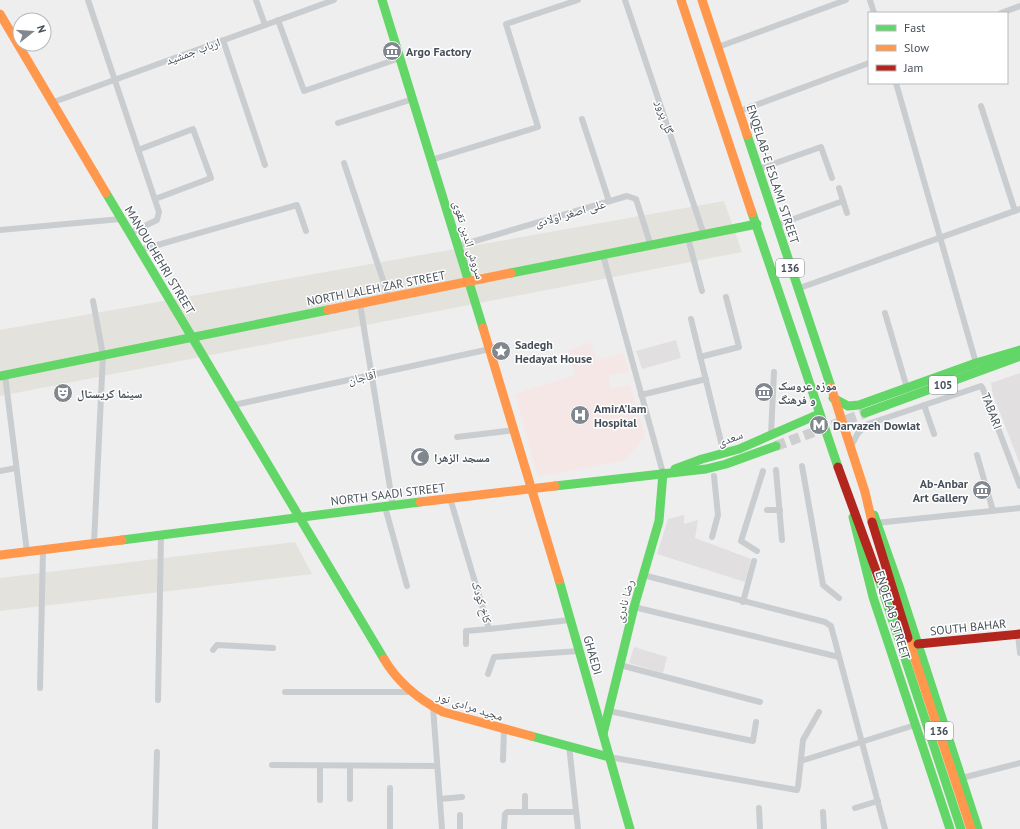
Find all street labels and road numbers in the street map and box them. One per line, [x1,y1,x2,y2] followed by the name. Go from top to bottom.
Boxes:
[164,34,223,68] street label: ارباب جمشید
[652,97,677,136] street label: گل پرور
[743,103,803,246] street label: ENQELAB-E ESLAMI STREET
[533,196,607,230] street label: علی اصغر اولادی
[450,199,488,281] street label: سروش الدین تقوی
[122,203,198,317] street label: MANOUCHEHRI STREET
[776,259,804,277] road number: 136
[305,267,447,309] street label: NORTH LALEH ZAR STREET
[346,366,379,388] street label: آقاجان
[929,376,957,394] road number: 105
[978,391,1006,431] street label: TABARI
[715,426,745,449] street label: سعدی
[330,479,446,508] street label: NORTH SAADI STREET
[872,569,914,662] street label: ENQELAB STREET
[611,578,637,624] street label: رضا نادری
[469,579,495,625] street label: کاخ کودک
[929,616,1007,638] street label: SOUTH BAHAR
[580,634,606,676] street label: GHAEDI
[434,688,505,724] street label: مجید مرادی نور
[925,722,953,740] road number: 136

